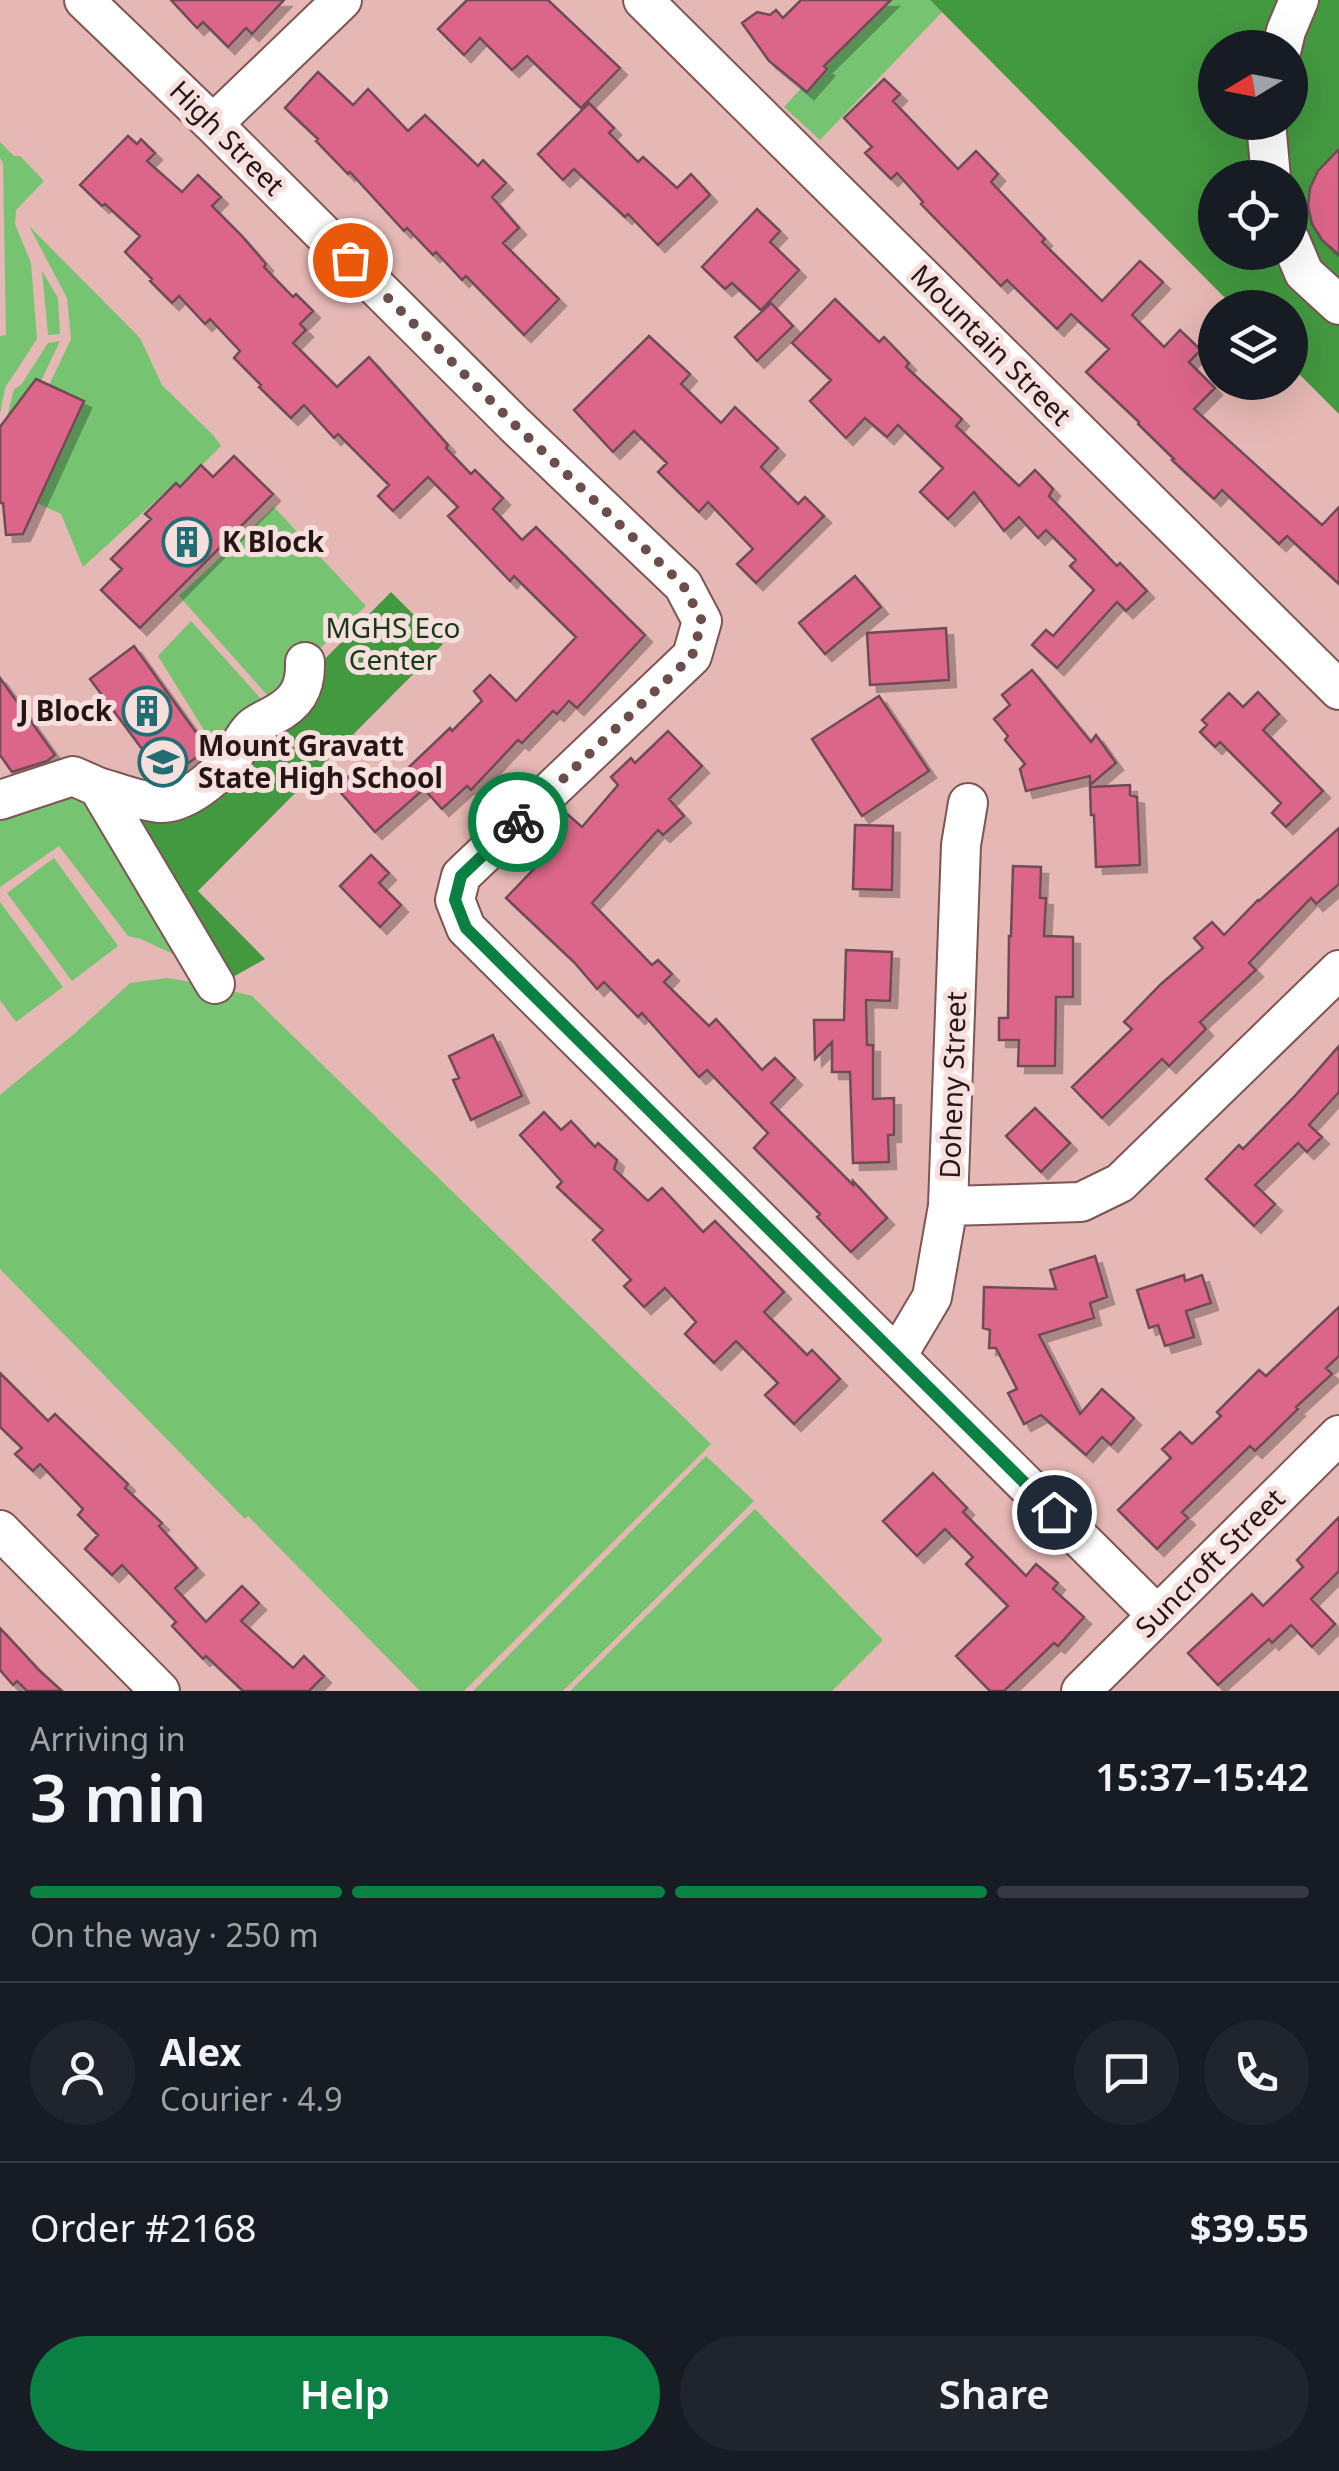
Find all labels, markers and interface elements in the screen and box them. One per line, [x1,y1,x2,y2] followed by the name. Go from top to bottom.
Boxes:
[1198,30,1308,140] north arrow
[1198,30,1308,400] map controls
[162,72,293,203] street label: High Street
[1198,160,1308,270] button: locate
[308,218,393,303] pin
[323,233,378,288] icon: bag
[903,256,1080,433] street label: Mountain Street
[1198,290,1308,400] button: layers
[161,516,213,568] building icon: K Block
[222,522,325,560] place label: K Block
[325,608,461,678] park label: MGHS Eco Center
[121,685,173,737] building icon: J Block
[16,691,113,729] place label: J Block
[198,726,443,796] place label: Mount Gravatt State High School
[137,736,189,788] school or university icon: Mount Gravatt State High School
[468,772,568,872] courier
[491,795,546,850] icon: bike
[930,991,974,1179] street label: Doheny Street
[1012,1470,1097,1555] pin
[1126,1479,1292,1645] street label: Suncroft Street
[1027,1485,1082,1540] icon: home
[30,1717,185,1760] text: Arriving in
[1095,1750,1309,1802] text: 15:37–15:42
[30,1753,206,1841] text: 3 min
[30,1913,319,1956] text: On the way · 250 m
[30,2020,135,2125] button: person
[1074,2020,1179,2125] button: chat
[1204,2020,1309,2125] button: phone
[160,2025,242,2077] text: Alex
[160,2077,343,2120] text: Courier · 4.9
[30,2201,256,2253] text: Order #2168
[1190,2201,1309,2253] text: $39.55
[30,2336,660,2451] button: Help
[680,2336,1309,2451] button: Share

